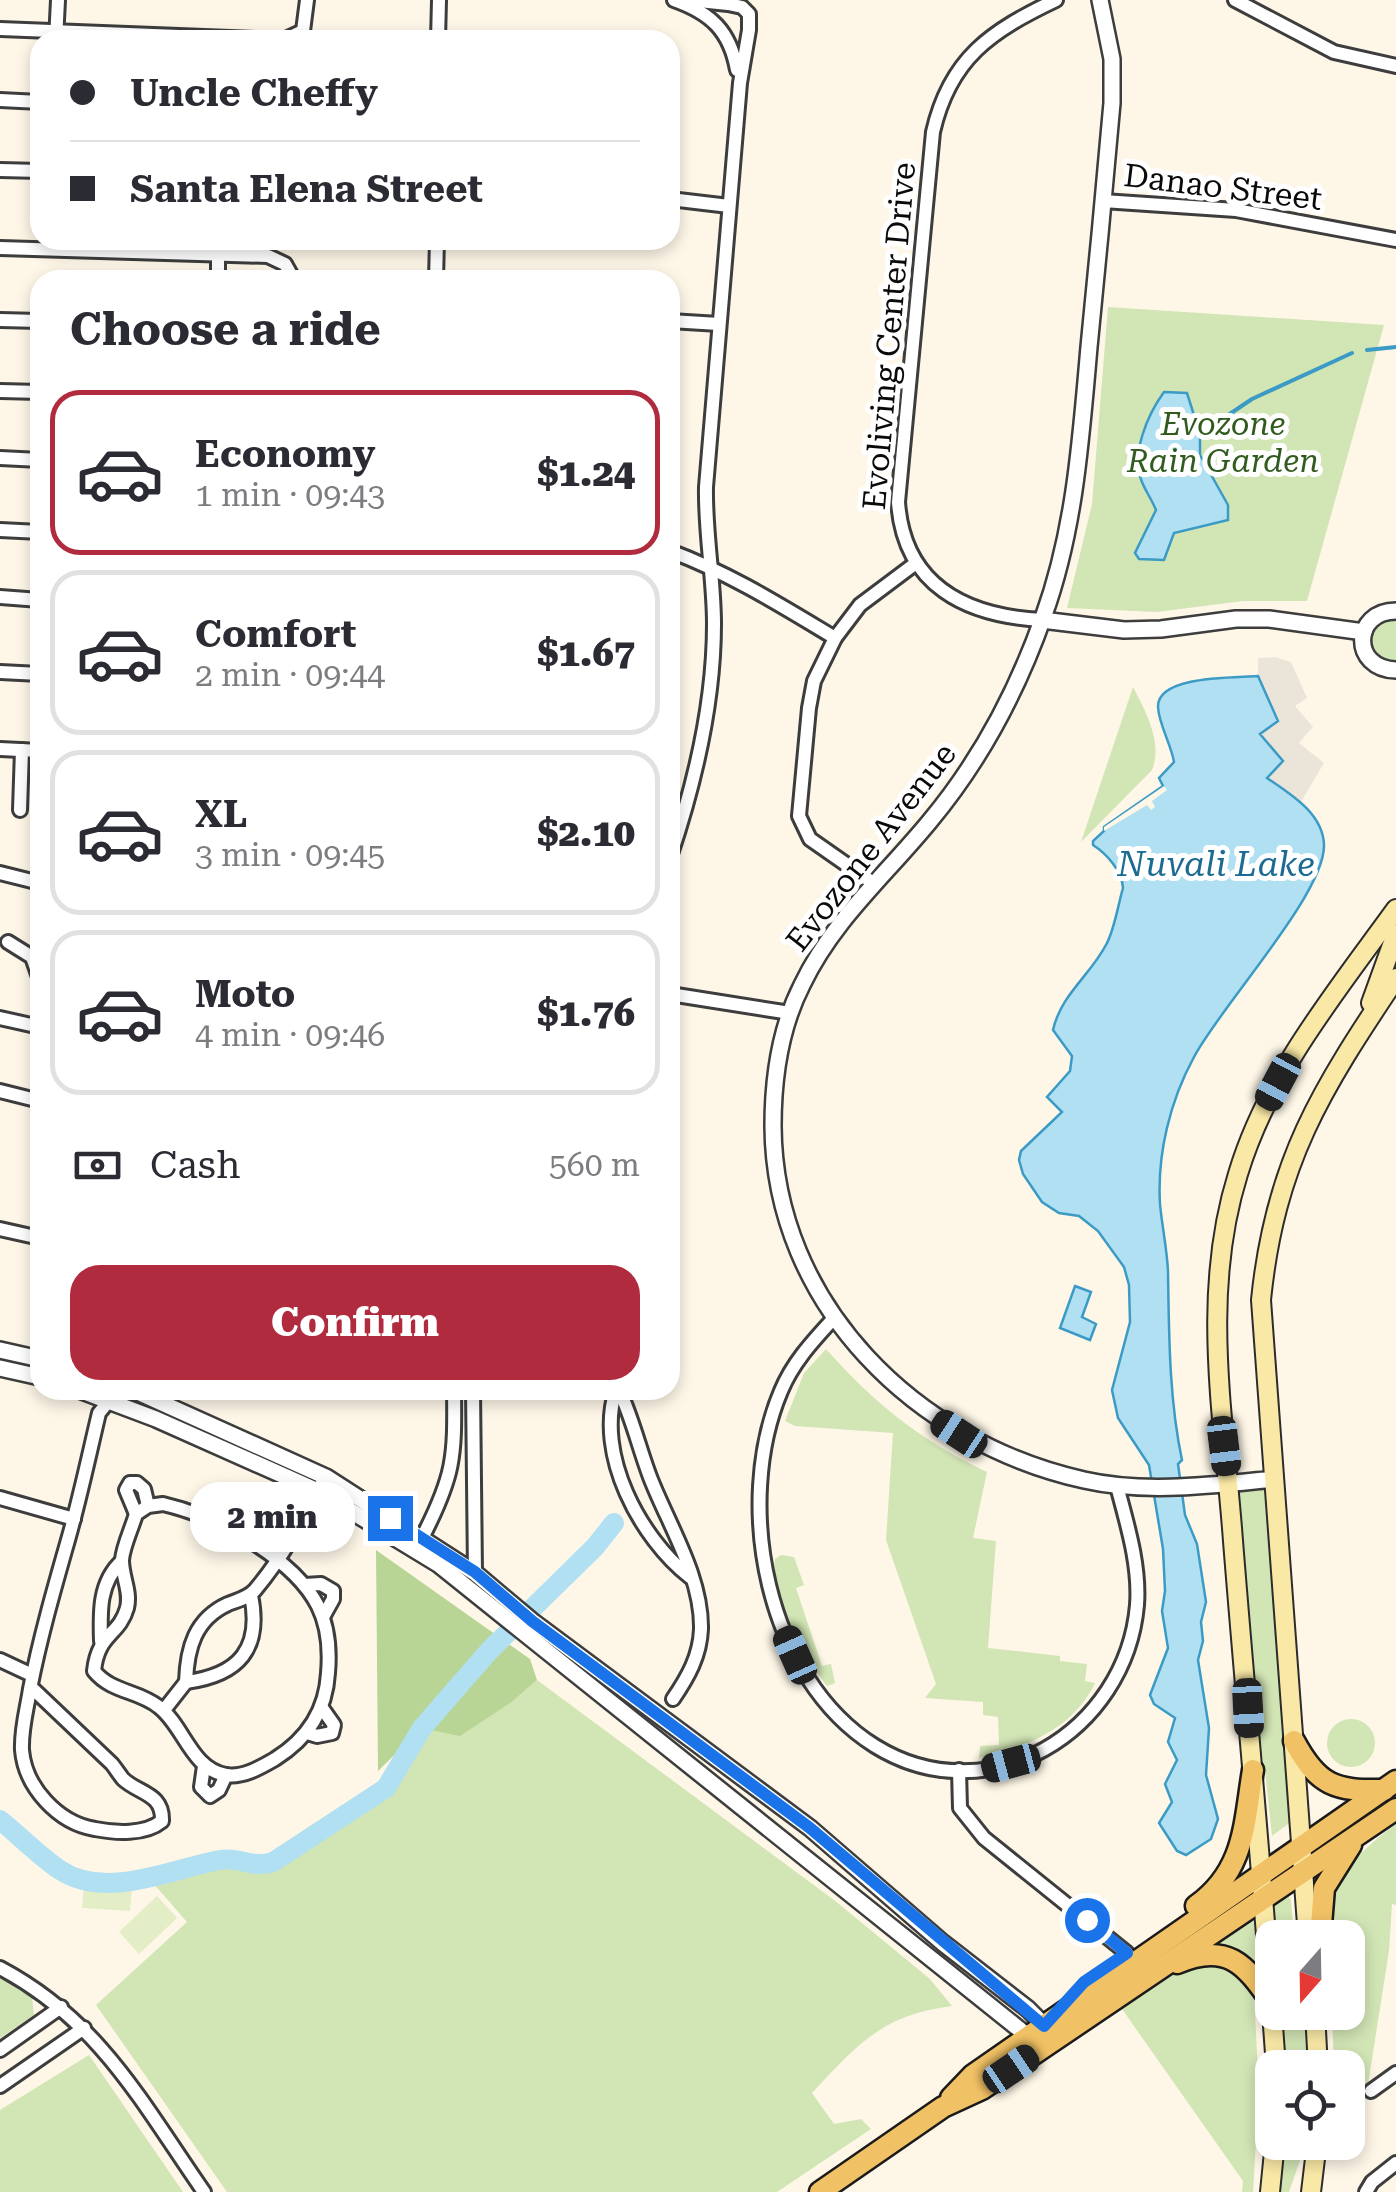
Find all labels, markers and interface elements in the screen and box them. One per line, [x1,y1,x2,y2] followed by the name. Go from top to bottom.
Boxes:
[130,71,378,115] text: Uncle Cheffy
[1122,156,1324,218] street label: Danao Street
[855,161,923,511] street label: Evoliving Center Drive
[130,167,483,211] text: Santa Elena Street
[70,303,381,356] text: Choose a ride
[1126,405,1319,480] park label: Evozone Rain Garden
[75,428,165,518] icon: car
[195,432,375,476] text: Economy
[537,451,635,495] text: $1.24
[195,476,385,514] text: 1 min · 09:43
[75,608,165,698] icon: car
[195,612,356,656] text: Comfort
[537,631,635,675] text: $1.67
[195,656,385,694] text: 2 min · 09:44
[778,735,964,959] street label: Evozone Avenue
[75,788,165,878] icon: car
[195,792,247,836] text: XL
[537,811,635,855] text: $2.10
[195,836,385,874] text: 3 min · 09:45
[1116,844,1315,885] water label: Nuvali Lake
[75,968,165,1058] icon: car
[195,972,295,1016] text: Moto
[537,991,635,1035] text: $1.76
[195,1016,385,1054] text: 4 min · 09:46
[1251,1048,1305,1116] car
[70,1138,125,1193] icon: cash
[150,1143,240,1187] text: Cash
[549,1146,640,1184] text: 560 m
[70,1265,640,1380] button: Confirm
[926,1405,992,1463] car
[1205,1414,1243,1478] car
[190,1483,355,1553] callout: 2 min
[368,1496,413,1541] route end
[228,1498,317,1536] text: 2 min
[769,1621,821,1689] car
[1231,1677,1265,1739] car
[978,1741,1044,1785] car
[1065,1898,1110,1943] route start
[1255,1920,1365,2030] north arrow
[1255,1920,1365,2160] map controls
[978,2040,1044,2098] car
[1255,2050,1365,2160] button: locate

